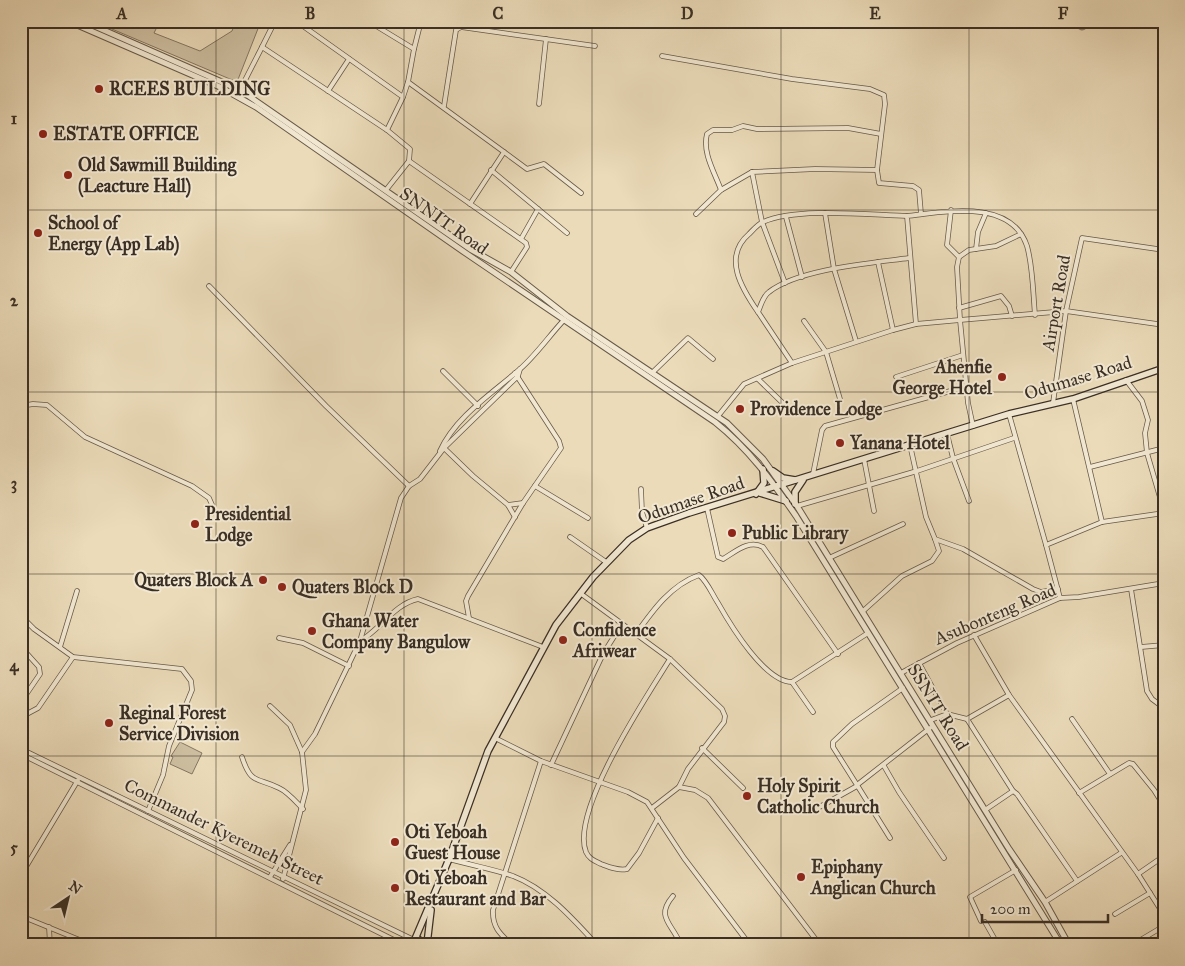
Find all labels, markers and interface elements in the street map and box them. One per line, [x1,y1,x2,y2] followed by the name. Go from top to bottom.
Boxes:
[116,4,128,23] text: A
[305,4,315,23] text: B
[493,4,504,23] text: C
[681,4,694,23] text: D
[869,4,881,23] text: E
[1058,4,1069,23] text: F
[109,78,270,100] place label: RCEES BUILDING
[93,83,105,95] marker: RCEES BUILDING
[11,109,18,128] text: 1
[53,123,199,145] place label: ESTATE OFFICE
[37,128,49,140] marker: ESTATE OFFICE
[78,154,237,198] place label: Old Sawmill Building (Leacture Hall)
[62,169,74,181] marker: Old Sawmill Building (Leacture Hall)
[395,182,493,260] street label: SNNIT Road
[48,212,179,256] place label: School of Energy (App Lab)
[32,227,44,239] marker: School of Energy (App Lab)
[1037,253,1075,354] street label: Airport Road
[10,291,19,310] text: 2
[1022,351,1134,405] street label: Odumase Road
[892,356,993,400] place label: Ahenfie George Hotel
[996,371,1008,383] marker: Ahenfie George Hotel
[750,398,883,421] place label: Providence Lodge
[734,403,746,415] marker: Providence Lodge
[849,432,951,454] place label: Yanana Hotel
[834,437,846,449] marker: Yanana Hotel
[635,471,747,529] street label: Odumase Road
[11,474,17,494] text: 3
[205,503,292,547] place label: Presidential Lodge
[189,518,201,530] marker: Presidential Lodge
[742,522,850,545] place label: Public Library
[726,527,738,539] marker: Public Library
[134,569,254,592] place label: Quaters Block A
[257,574,269,586] marker: Quaters Block A
[292,576,413,599] place label: Quaters Block D
[930,578,1060,651] street label: Asubonteng Road
[276,581,288,593] marker: Quaters Block D
[322,610,471,654] place label: Ghana Water Company Bangulow
[572,619,657,662] place label: Confidence Afriwear
[306,625,318,637] marker: Ghana Water Company Bangulow
[557,634,569,646] marker: Confidence Afriwear
[10,656,20,676] text: 4
[903,660,973,754] street label: SSNIT Road
[119,702,240,745] place label: Reginal Forest Service Division
[103,717,115,729] marker: Reginal Forest Service Division
[121,774,328,890] street label: Commander Kyeremeh Street
[757,775,881,818] place label: Holy Spirit Catholic Church
[741,790,753,802] marker: Holy Spirit Catholic Church
[405,821,501,864] place label: Oti Yeboah Guest House
[389,836,401,848] marker: Oti Yeboah Guest House
[10,838,18,857] text: 5
[810,856,937,900] place label: Epiphany Anglican Church
[405,867,547,910] place label: Oti Yeboah Restaurant and Bar
[795,871,807,883] marker: Epiphany Anglican Church
[42,874,92,924] north arrow
[65,877,85,898] text: N
[389,882,401,894] marker: Oti Yeboah Restaurant and Bar
[982,891,1109,923] scale bar
[990,900,1031,918] text: 200 m

